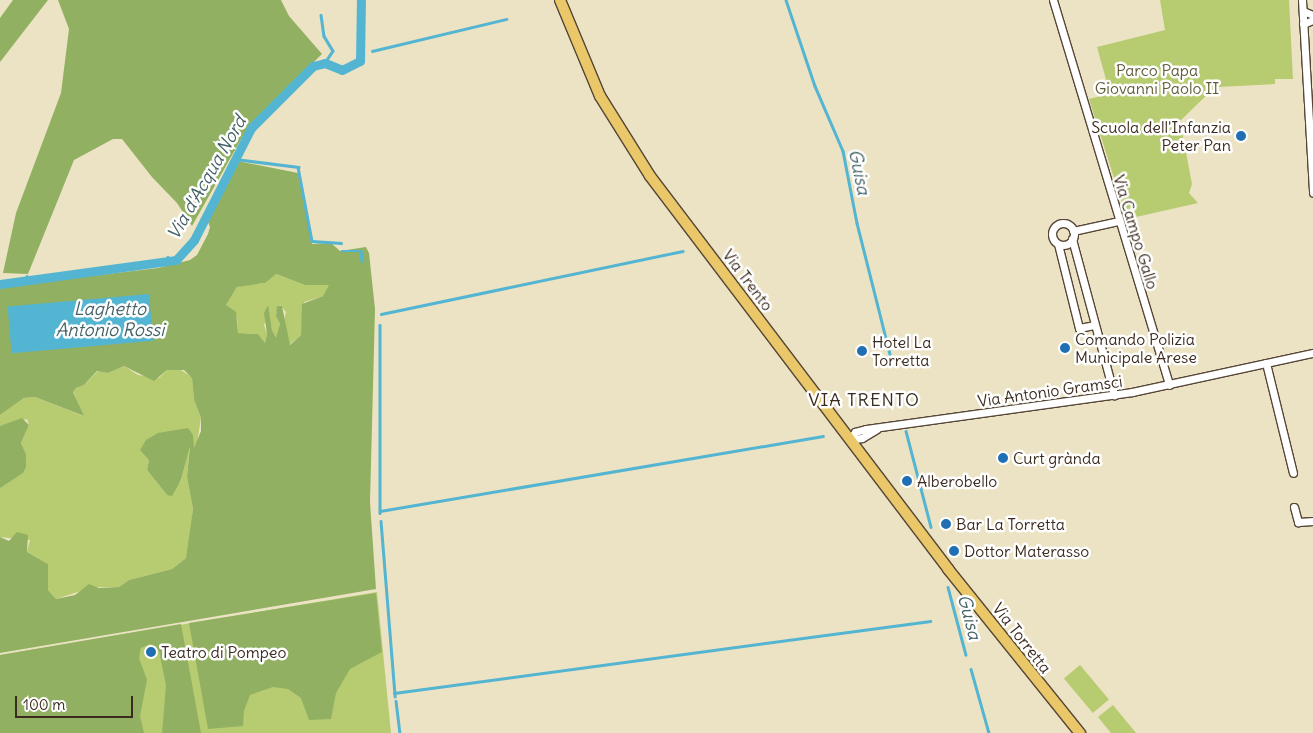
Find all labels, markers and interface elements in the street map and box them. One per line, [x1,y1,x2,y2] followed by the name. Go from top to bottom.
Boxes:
[1095,60,1219,98] park label: Parco Papa Giovanni Paolo II
[163,112,251,244] water label: Via d'Acqua Nord
[1091,117,1231,155] place label: Scuola dell'Infanzia Peter Pan
[1235,130,1247,142] marker: Scuola dell'Infanzia Peter Pan
[844,147,874,197] water label: Guisa
[1109,172,1163,292] street label: Via Campo Gallo
[719,245,777,315] street label: Via Trento
[56,299,164,342] water label: Laghetto Antonio Rossi
[1075,329,1197,367] place label: Comando Polizia Municipale Arese
[872,332,931,370] place label: Hotel La Torretta
[1059,342,1071,354] marker: Comando Polizia Municipale Arese
[856,345,868,357] marker: Hotel La Torretta
[976,371,1124,411] street label: Via Antonio Gramsci
[807,389,921,411] district label: VIA TRENTO
[1013,448,1101,468] place label: Curt grànda
[997,452,1009,464] marker: Curt grànda
[917,471,997,491] place label: Alberobello
[901,475,913,487] marker: Alberobello
[956,514,1065,534] place label: Bar La Torretta
[940,518,952,530] marker: Bar La Torretta
[964,541,1089,561] place label: Dottor Materasso
[948,545,960,557] marker: Dottor Materasso
[953,592,985,642] water label: Guisa
[989,599,1055,677] street label: Via Torretta
[161,642,286,662] place label: Teatro di Pompeo
[145,646,157,658] marker: Teatro di Pompeo
[18,686,135,718] scale bar
[23,695,65,714] text: 100 m

